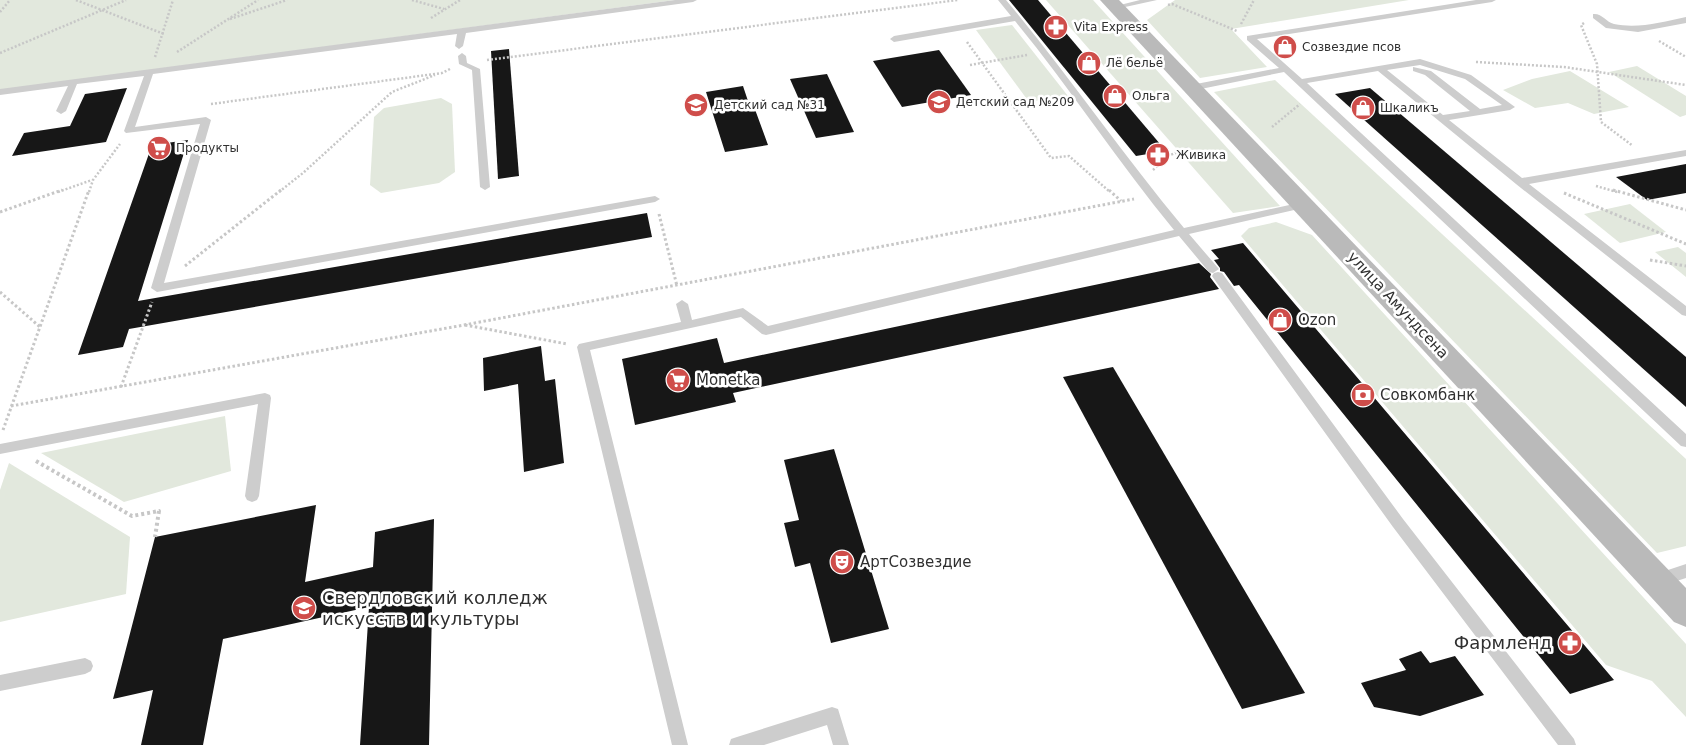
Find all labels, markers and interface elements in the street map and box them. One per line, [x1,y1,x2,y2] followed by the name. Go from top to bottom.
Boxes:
[1043,14,1069,40] pharmacy icon: Vita Express
[1074,20,1148,34] place label: Vita Express
[1272,34,1298,60] shop icon: Созвездие псов
[1302,40,1401,54] place label: Созвездие псов
[1076,50,1102,76] shop icon: Лё бельё
[1106,56,1163,70] place label: Лё бельё
[1102,83,1128,109] shop icon: Ольга
[926,89,952,115] school or university icon: Детский сад №209
[1132,89,1170,103] place label: Ольга
[683,92,709,118] school or university icon: Детский сад №31
[956,95,1074,109] place label: Детский сад №209
[1350,95,1376,121] shop icon: Шкаликъ
[714,98,825,112] place label: Детский сад №31
[1380,101,1439,115] place label: Шкаликъ
[146,135,172,161] supermarket icon: Продукты
[176,141,239,155] place label: Продукты
[1145,142,1171,168] pharmacy icon: Живика
[1176,148,1226,162] place label: Живика
[1344,248,1452,362] street label: улица Амундсена
[1267,307,1293,333] shop icon: Ozon
[1298,311,1336,329] place label: Ozon
[665,367,691,393] supermarket icon: Monetka
[696,371,760,389] place label: Monetka
[1350,382,1376,408] bank icon: Совкомбанк
[1380,386,1475,404] place label: Совкомбанк
[829,549,855,575] theatre icon: АртСозвездие
[860,553,972,571] place label: АртСозвездие
[322,587,548,629] place label: Свердловский колледж искусств и культуры
[291,595,317,621] school or university icon: Свердловский колледж искусств и культуры
[1557,630,1583,656] pharmacy icon: Фармленд
[1454,632,1552,653] place label: Фармленд

